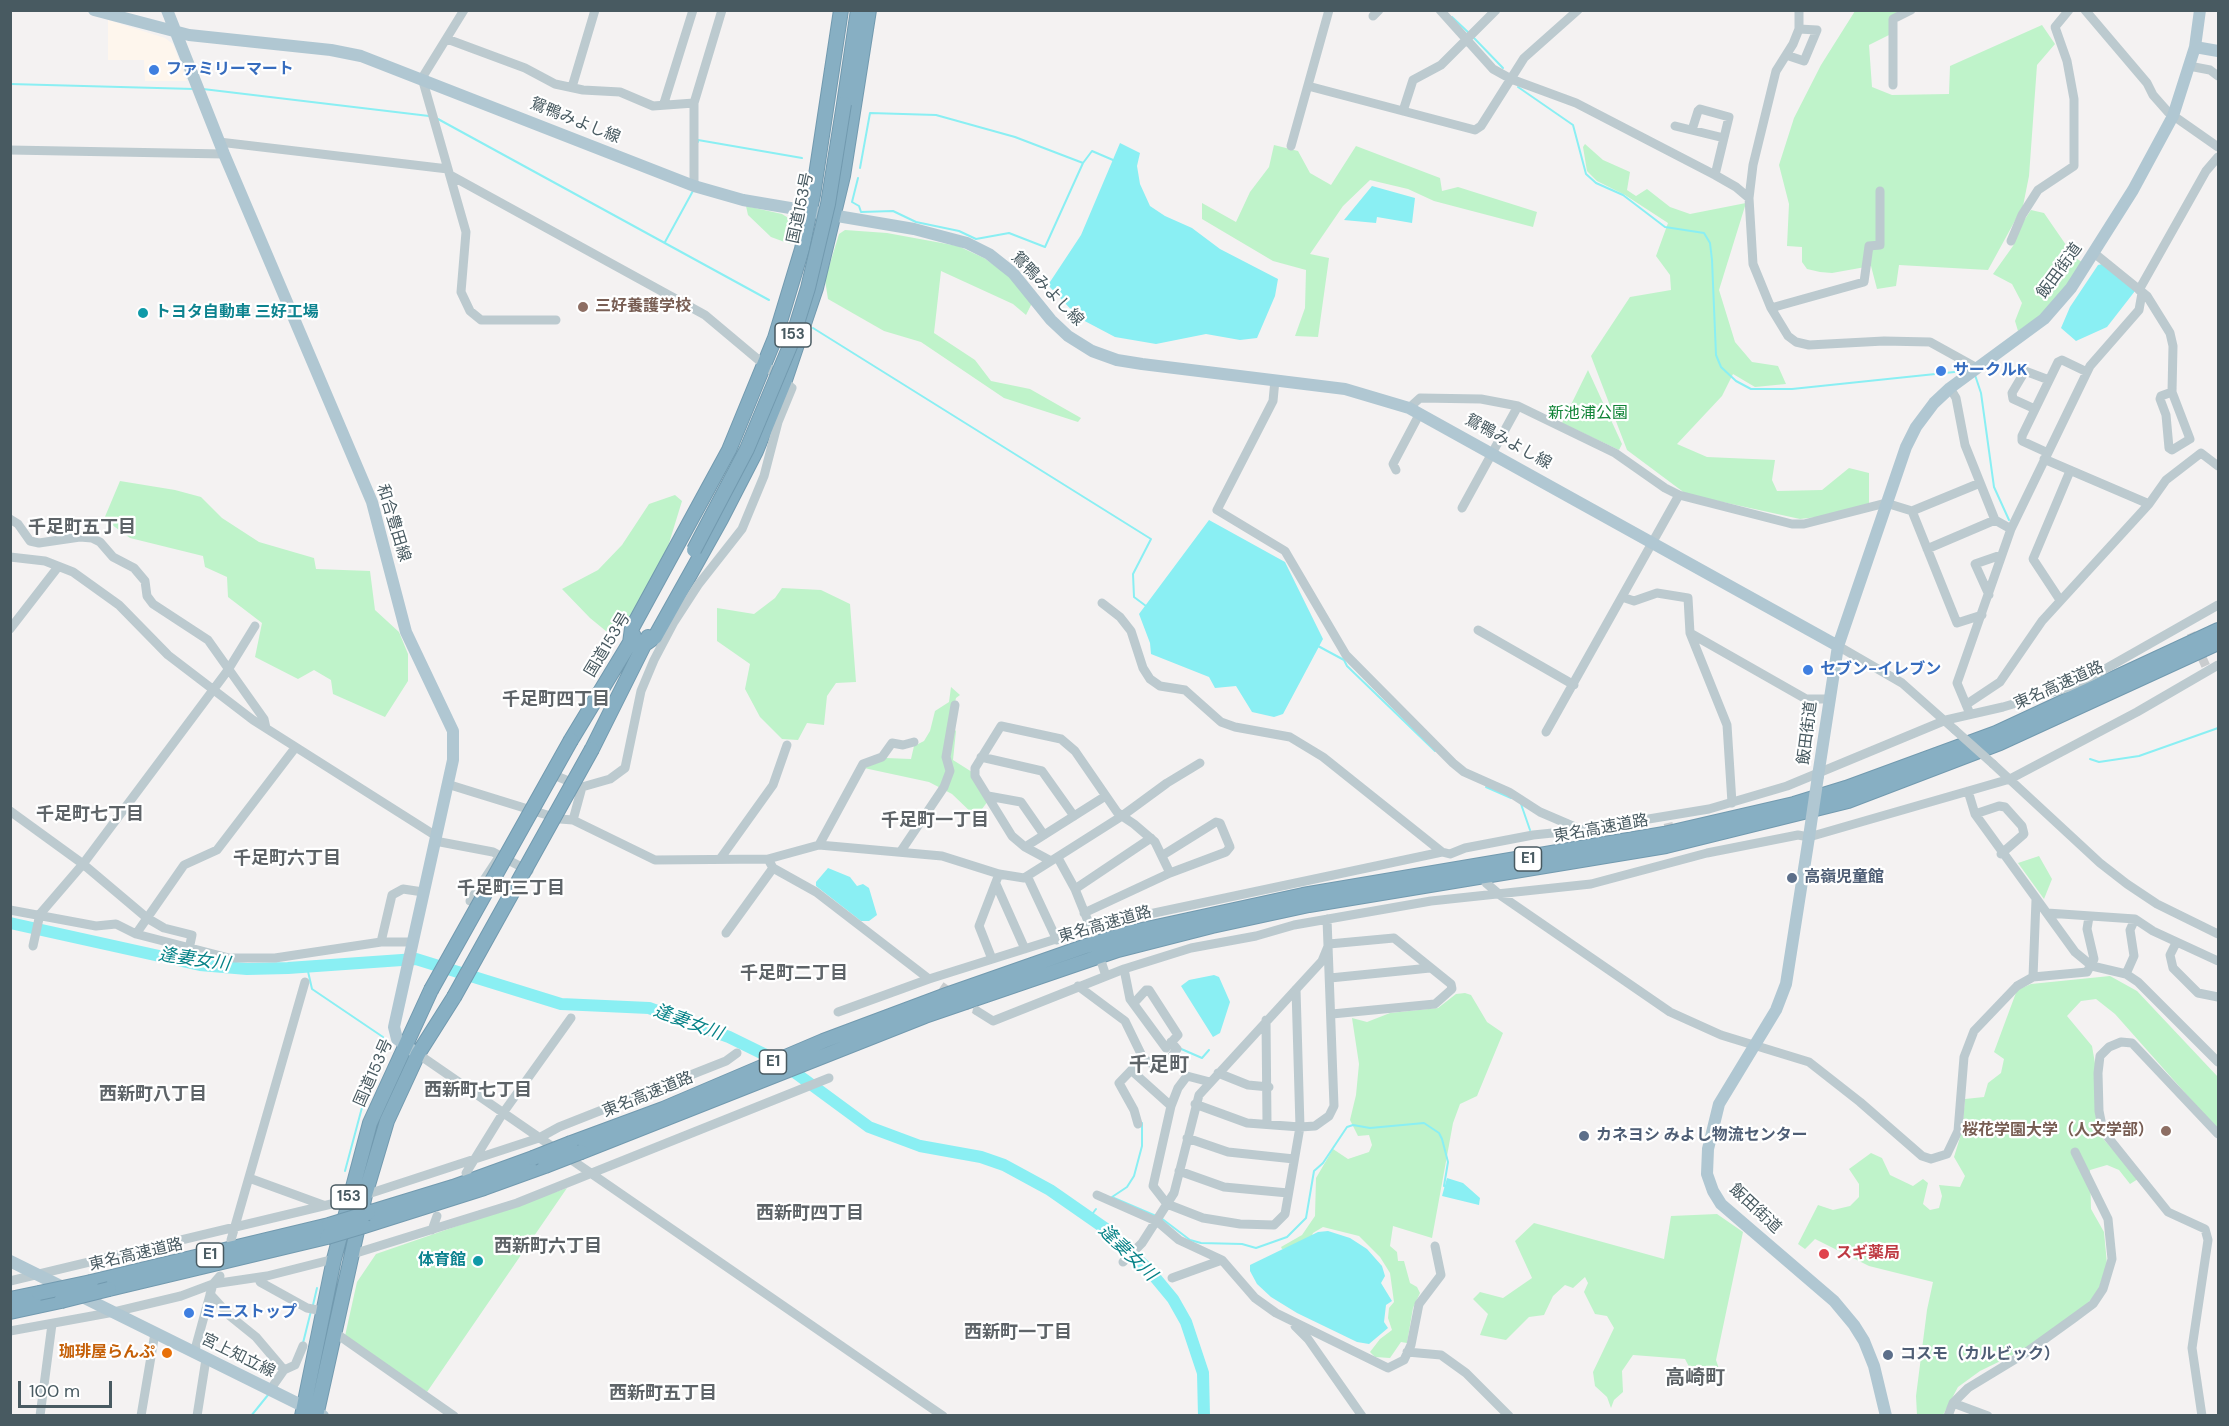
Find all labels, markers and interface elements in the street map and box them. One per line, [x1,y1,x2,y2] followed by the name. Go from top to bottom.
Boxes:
[166,60,294,80] place label: ファミリーマート
[147,63,161,77] marker: ファミリーマート
[527,94,623,148] street label: 鴛鴨みよし線
[784,171,818,245] street label: 国道153号
[2033,239,2087,303] street label: 飯田街道
[1007,248,1087,330] street label: 鴛鴨みよし線
[595,297,691,317] place label: 三好養護学校
[576,300,590,314] marker: 三好養護学校
[155,303,319,323] place label: トヨタ自動車 三好工場
[136,306,150,320] marker: トヨタ自動車 三好工場
[775,323,811,347] road number: 153
[1953,361,2027,381] place label: サークルK
[1934,364,1948,378] marker: サークルK
[1548,404,1628,424] park label: 新池浦公園
[1461,410,1555,474] street label: 鴛鴨みよし線
[372,482,414,564] street label: 和合豊田線
[28,517,136,539] district label: 千足町五丁目
[581,609,635,681] street label: 国道153号
[2011,658,2107,714] street label: 東名高速道路
[1820,660,1941,680] place label: セブン-イレブン
[1801,663,1815,677] marker: セブン-イレブン
[502,689,610,711] district label: 千足町四丁目
[1795,700,1821,766] street label: 飯田街道
[36,804,144,826] district label: 千足町七丁目
[881,810,989,832] district label: 千足町一丁目
[1552,811,1650,847] street label: 東名高速道路
[1514,847,1541,871] road number: E1
[233,848,341,870] district label: 千足町六丁目
[1804,868,1884,888] place label: 高嶺児童館
[1785,871,1799,885] marker: 高嶺児童館
[457,878,565,900] district label: 千足町三丁目
[1056,903,1154,947] street label: 東名高速道路
[157,944,231,976] water label: 逢妻女川
[740,963,848,985] district label: 千足町二丁目
[650,1001,726,1045] water label: 逢妻女川
[351,1036,397,1110] street label: 国道153号
[760,1050,786,1074] road number: E1
[1129,1054,1189,1078] district label: 千足町
[600,1068,696,1122] street label: 東名高速道路
[424,1080,532,1102] district label: 西新町七丁目
[99,1084,207,1106] district label: 西新町八丁目
[1962,1121,2154,1141] place label: 桜花学園大学（人文学部）
[2159,1124,2173,1138] marker: 桜花学園大学（人文学部）
[1596,1126,1808,1146] place label: カネヨシ みよし物流センター
[1577,1129,1591,1143] marker: カネヨシ みよし物流センター
[1725,1180,1785,1238] street label: 飯田街道
[331,1185,367,1209] road number: 153
[756,1203,864,1225] district label: 西新町四丁目
[1094,1220,1160,1286] water label: 逢妻女川
[87,1235,185,1275] street label: 東名高速道路
[494,1236,602,1258] district label: 西新町六丁目
[196,1243,224,1267] road number: E1
[1836,1244,1900,1264] place label: スギ薬局
[1817,1247,1831,1261] marker: スギ薬局
[418,1251,466,1271] place label: 体育館
[471,1254,485,1268] marker: 体育館
[201,1303,297,1323] place label: ミニストップ
[182,1306,196,1320] marker: ミニストップ
[964,1322,1072,1344] district label: 西新町一丁目
[198,1330,278,1382] street label: 宮上知立線
[59,1343,155,1363] place label: 珈琲屋らんぷ
[1900,1345,2060,1365] place label: コスモ（カルビック）
[160,1346,174,1360] marker: 珈琲屋らんぷ
[1881,1348,1895,1362] marker: コスモ（カルビック）
[1665,1367,1725,1391] district label: 高崎町
[21,1369,116,1407] scale bar
[29,1379,80,1403] text: 100 m
[609,1383,717,1405] district label: 西新町五丁目

